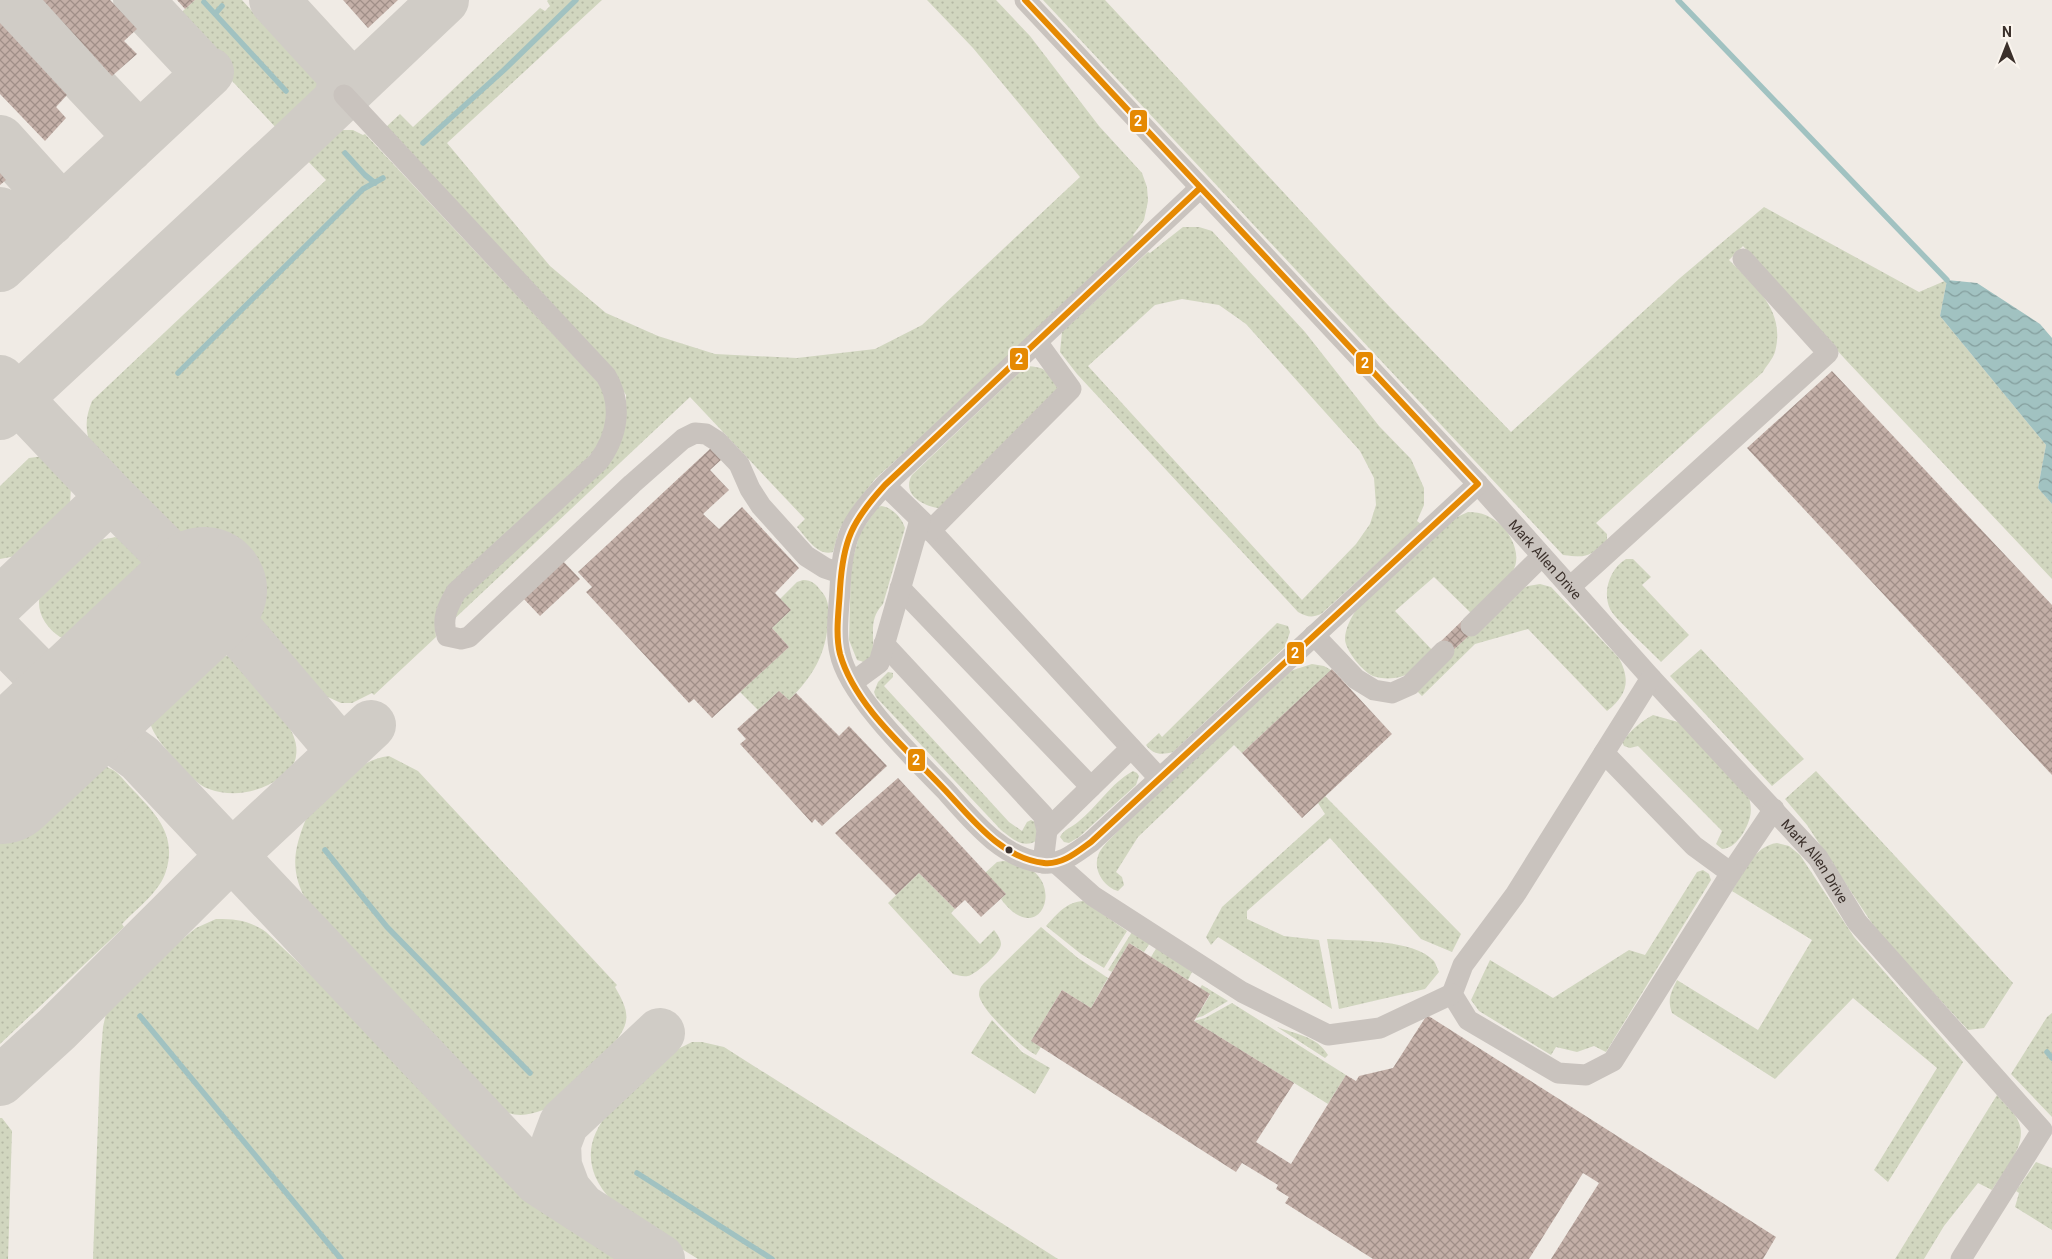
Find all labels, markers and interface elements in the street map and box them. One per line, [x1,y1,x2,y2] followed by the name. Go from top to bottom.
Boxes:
[1982,20,2032,70] north arrow
[2002,24,2012,40] text: N
[1129,109,1148,133] line badge: 2
[1134,113,1142,129] text: 2
[1009,347,1029,371] line badge: 2
[1015,351,1023,367] text: 2
[1355,351,1374,375] line badge: 2
[1361,355,1369,371] text: 2
[1506,516,1585,603] street label: Mark Allen Drive
[1286,641,1305,665] line badge: 2
[1291,645,1299,661] text: 2
[907,748,926,772] line badge: 2
[912,752,920,768] text: 2
[1778,816,1852,906] street label: Mark Allen Drive
[1004,845,1014,855] unlabelled marker

